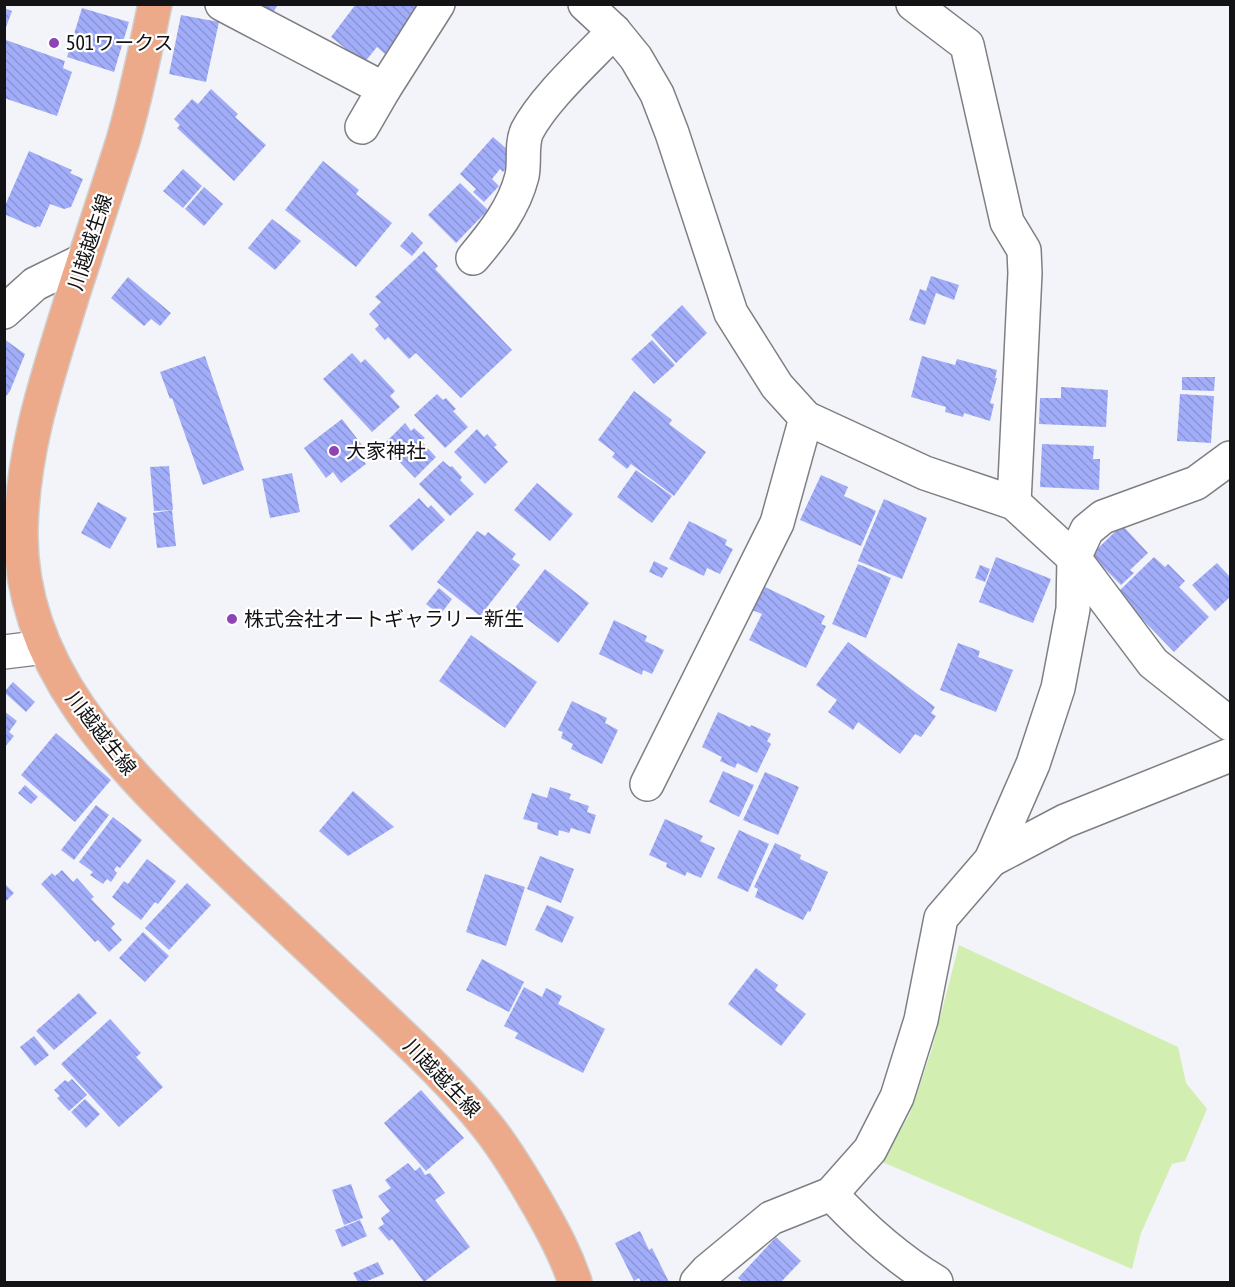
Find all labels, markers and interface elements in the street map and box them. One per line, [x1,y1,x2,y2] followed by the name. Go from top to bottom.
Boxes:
[66,31,174,54] place label: 501ワークス
[47,36,61,50] marker: 501ワークス
[63,191,116,293] street label: 川越越生線
[346,439,426,462] place label: 大家神社
[327,444,341,458] marker: 大家神社
[244,607,524,630] place label: 株式会社オートギャラリー新生
[225,612,239,626] marker: 株式会社オートギャラリー新生
[62,686,141,779] street label: 川越越生線
[399,1034,485,1122] street label: 川越越生線

